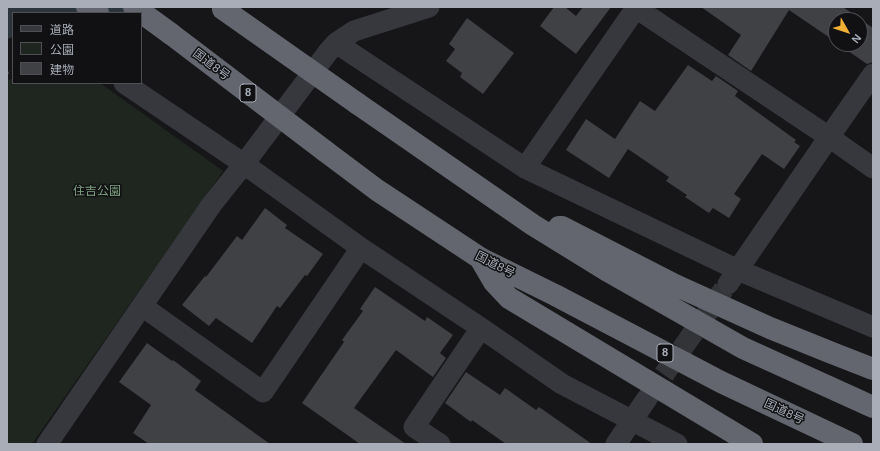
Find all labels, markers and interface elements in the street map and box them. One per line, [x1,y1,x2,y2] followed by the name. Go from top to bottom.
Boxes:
[12,12,142,84] legend
[828,12,868,52] north arrow
[50,23,74,37] text: 道路
[849,32,864,46] text: N
[50,43,74,57] text: 公園
[190,46,232,84] street label: 国道8号
[50,63,74,77] text: 建物
[240,84,256,102] road number: 8
[73,185,121,199] park label: 住吉公園
[473,249,517,281] street label: 国道8号
[657,344,673,362] road number: 8
[762,396,806,428] street label: 国道8号

